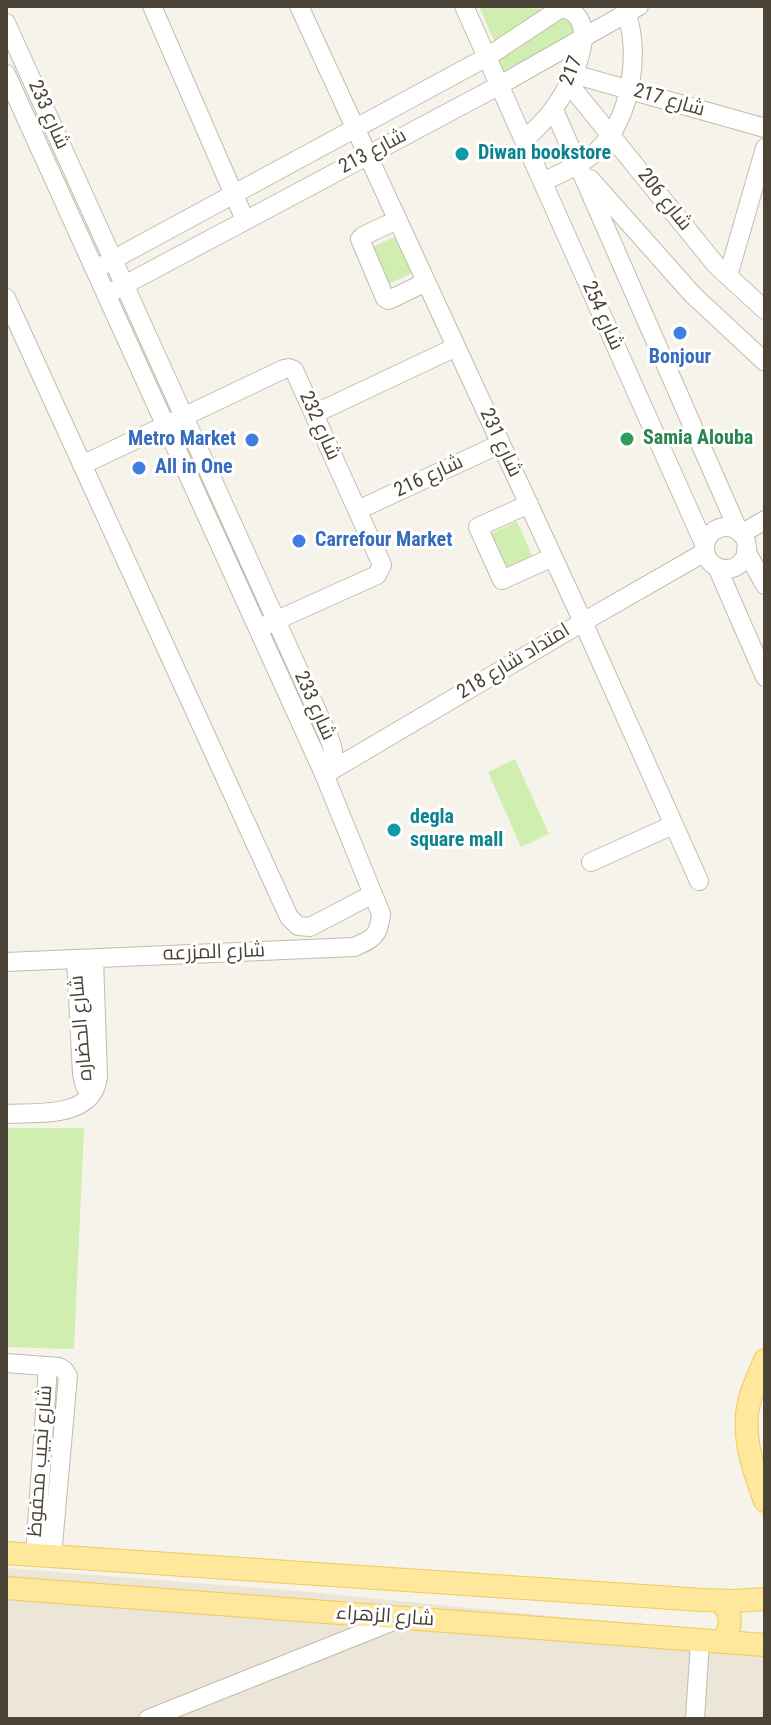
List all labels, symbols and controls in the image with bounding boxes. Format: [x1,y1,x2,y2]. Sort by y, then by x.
street label: 217 [555,53,589,89]
street label: شارع 233 [22,77,74,153]
street label: شارع 217 [631,79,707,123]
street label: شارع 213 [335,124,411,180]
place label: Diwan bookstore [478,142,611,166]
marker: Diwan bookstore [453,145,471,163]
street label: شارع 206 [632,164,696,236]
street label: شارع 254 [576,278,628,354]
marker: Bonjour [671,324,689,342]
place label: Bonjour [649,346,711,370]
street label: شارع 232 [293,388,345,464]
street label: شارع 231 [474,405,526,481]
place label: Samia Alouba [643,427,753,451]
place label: Metro Market [128,428,236,452]
marker: Samia Alouba [618,430,636,448]
marker: Metro Market [243,431,261,449]
street label: شارع 216 [391,451,467,503]
place label: All in One [155,456,233,480]
marker: All in One [130,459,148,477]
place label: Carrefour Market [315,529,452,553]
marker: Carrefour Market [290,532,308,550]
street label: امتداد شارع 218 [453,619,575,705]
street label: شارع 233 [288,668,340,744]
place label: degla square mall [410,806,503,853]
marker: degla square mall [385,821,403,839]
street label: شارع المزرعه [162,939,266,967]
street label: شارع الحضاره [65,974,99,1082]
street label: شارع نجيب محفوظ [24,1384,58,1538]
street label: شارع الزهراء [335,1602,435,1632]

